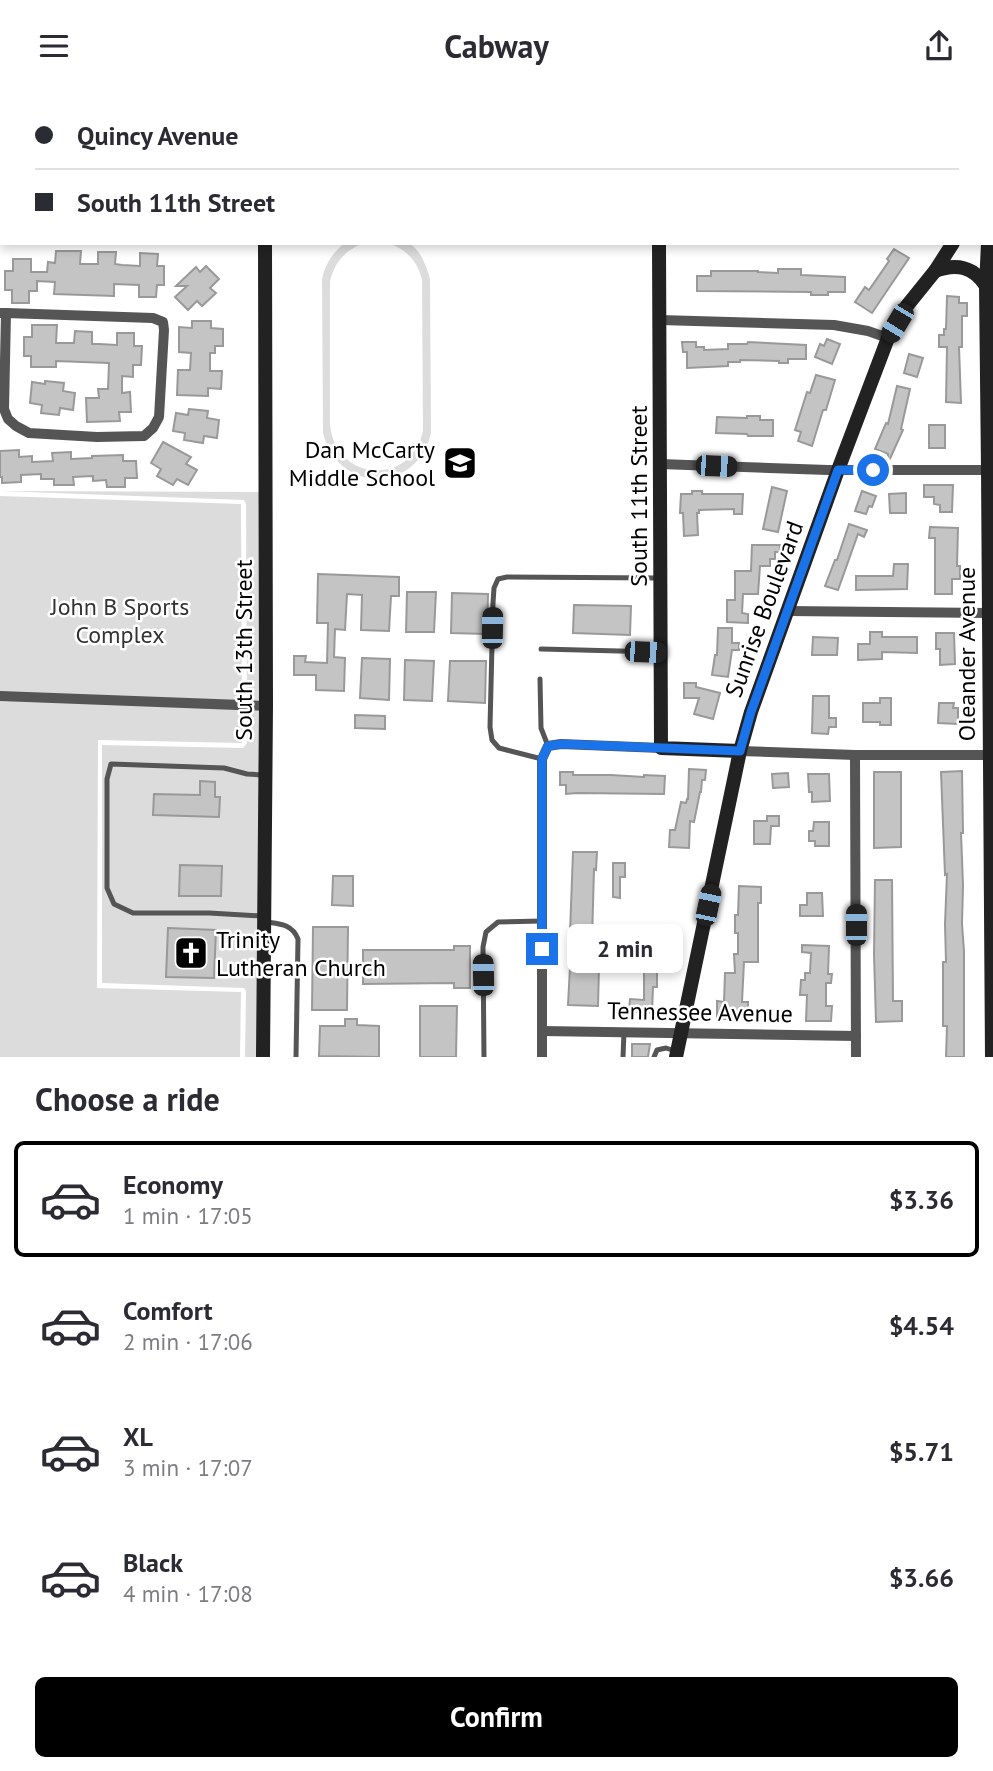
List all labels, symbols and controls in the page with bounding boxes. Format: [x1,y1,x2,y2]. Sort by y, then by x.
text: Cabway [444,25,549,67]
icon: menu [35,27,73,65]
icon: share [920,27,958,65]
text: Quincy Avenue [77,119,239,152]
text: South 11th Street [77,186,275,219]
car [878,300,917,346]
street label: South 11th Street [623,405,654,587]
place label: Dan McCarty Middle School [289,434,435,493]
school or university icon: Dan McCarty Middle School [441,444,479,482]
route start [857,454,889,486]
car [695,455,738,477]
street label: Sunrise Boulevard [718,517,810,701]
street label: South 13th Street [228,559,259,741]
street label: Oleander Avenue [951,567,982,741]
park label: John B Sports Complex [50,591,189,650]
car [482,607,503,649]
car [624,641,667,663]
car [694,882,723,928]
car [846,904,867,946]
place label: Trinity Lutheran Church [216,924,386,983]
callout: 2 min [566,925,682,973]
route end [526,933,558,965]
church icon: Trinity Lutheran Church [172,934,210,972]
text: 2 min [597,934,653,963]
car [473,954,494,996]
street label: Tennessee Avenue [607,995,793,1029]
text: Choose a ride [35,1078,220,1120]
icon: car [39,1168,102,1231]
text: Economy [123,1168,223,1201]
text: $3.36 [889,1183,954,1216]
text: 1 min · 17:05 [123,1201,253,1230]
icon: car [39,1294,102,1357]
text: Comfort [123,1294,213,1327]
text: $4.54 [889,1309,954,1342]
text: 2 min · 17:06 [123,1327,253,1356]
icon: car [39,1420,102,1483]
text: XL [123,1420,153,1453]
text: $5.71 [889,1435,954,1468]
text: 3 min · 17:07 [123,1453,253,1482]
icon: car [39,1546,102,1609]
text: Black [123,1546,183,1579]
text: $3.66 [889,1561,954,1594]
text: 4 min · 17:08 [123,1579,253,1608]
button: Confirm [35,1677,958,1757]

